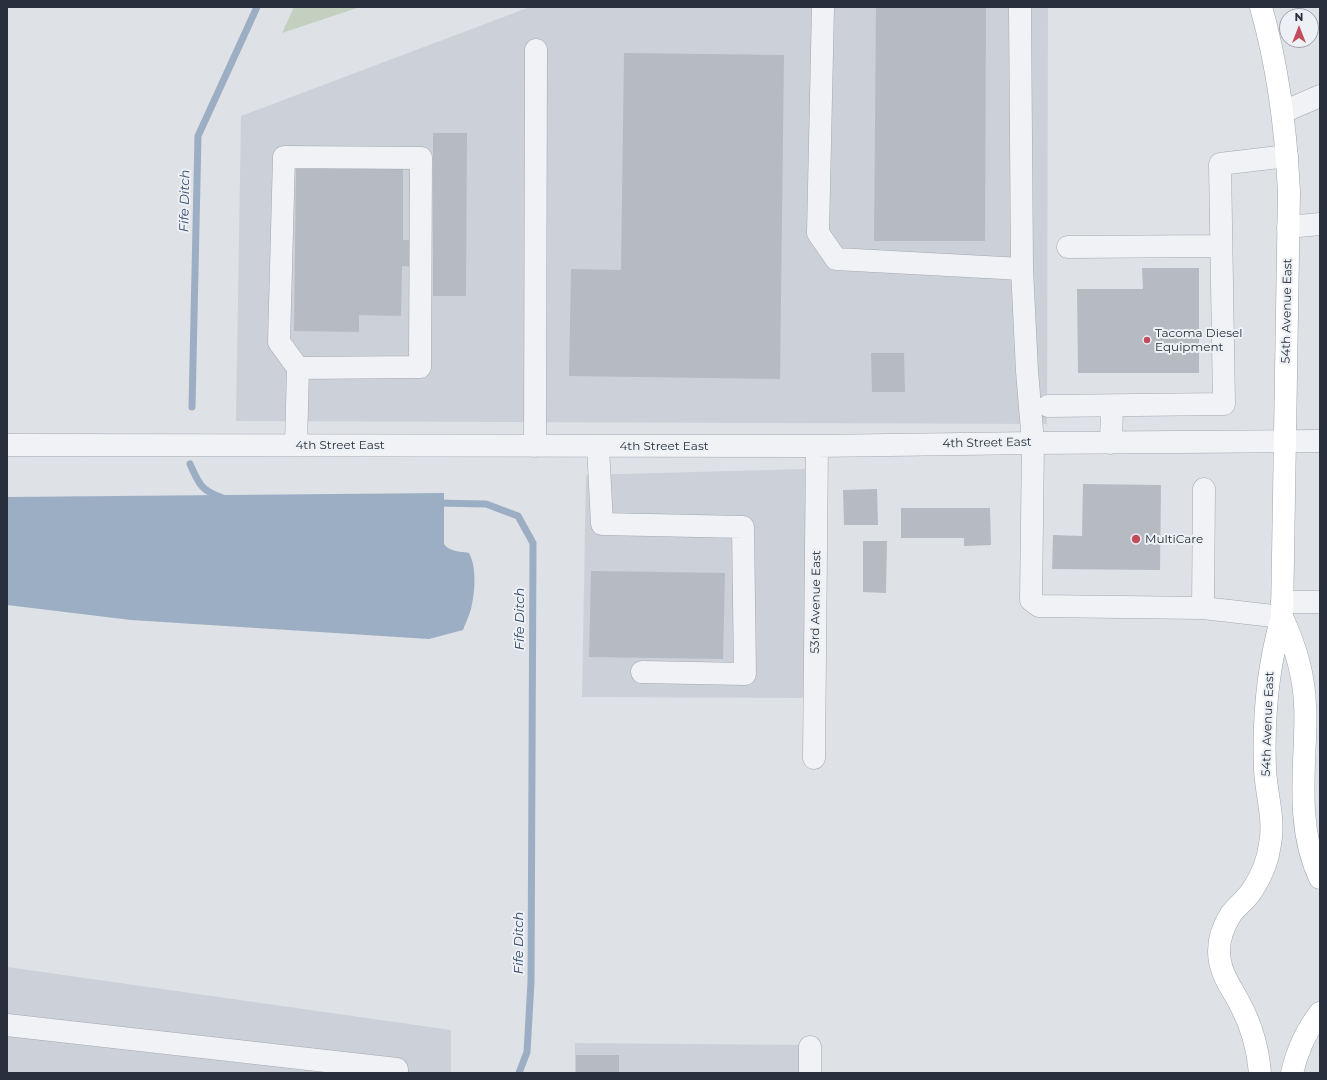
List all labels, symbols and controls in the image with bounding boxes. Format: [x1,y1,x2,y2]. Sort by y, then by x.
north arrow [1279,8,1319,48]
text: N [1295,10,1303,24]
water label: Fife Ditch [177,170,193,232]
street label: 54th Avenue East [1279,258,1295,364]
place label: Tacoma Diesel Equipment [1155,326,1242,354]
marker: Tacoma Diesel Equipment [1142,335,1152,345]
street label: 4th Street East [942,435,1032,451]
street label: 4th Street East [295,438,385,452]
street label: 4th Street East [619,439,709,453]
place label: MultiCare [1145,532,1203,546]
marker: MultiCare [1130,533,1142,545]
street label: 53rd Avenue East [808,550,824,654]
water label: Fife Ditch [512,588,528,650]
street label: 54th Avenue East [1259,671,1277,777]
water label: Fife Ditch [511,912,527,974]

